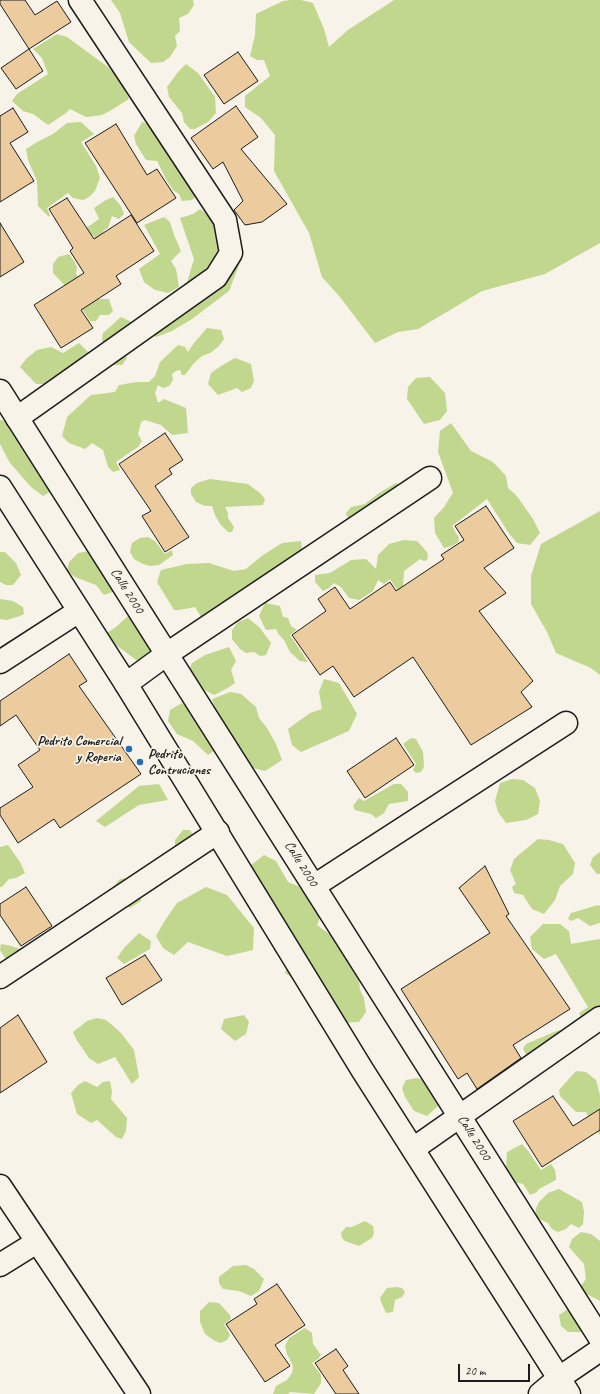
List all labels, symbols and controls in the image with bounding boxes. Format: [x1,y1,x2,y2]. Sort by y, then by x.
street label: Calle 2000 [106,565,148,617]
place label: Pedrito Comercial y Roperia [37,733,121,766]
marker: Pedrito Comercial y Roperia [124,744,134,754]
place label: Pedrito Contruciones [148,746,210,778]
marker: Pedrito Contruciones [135,757,145,767]
street label: Calle 2000 [280,838,322,890]
street label: Calle 2000 [453,1112,495,1164]
scale bar [460,1356,532,1382]
text: 20 m [465,1363,485,1379]

